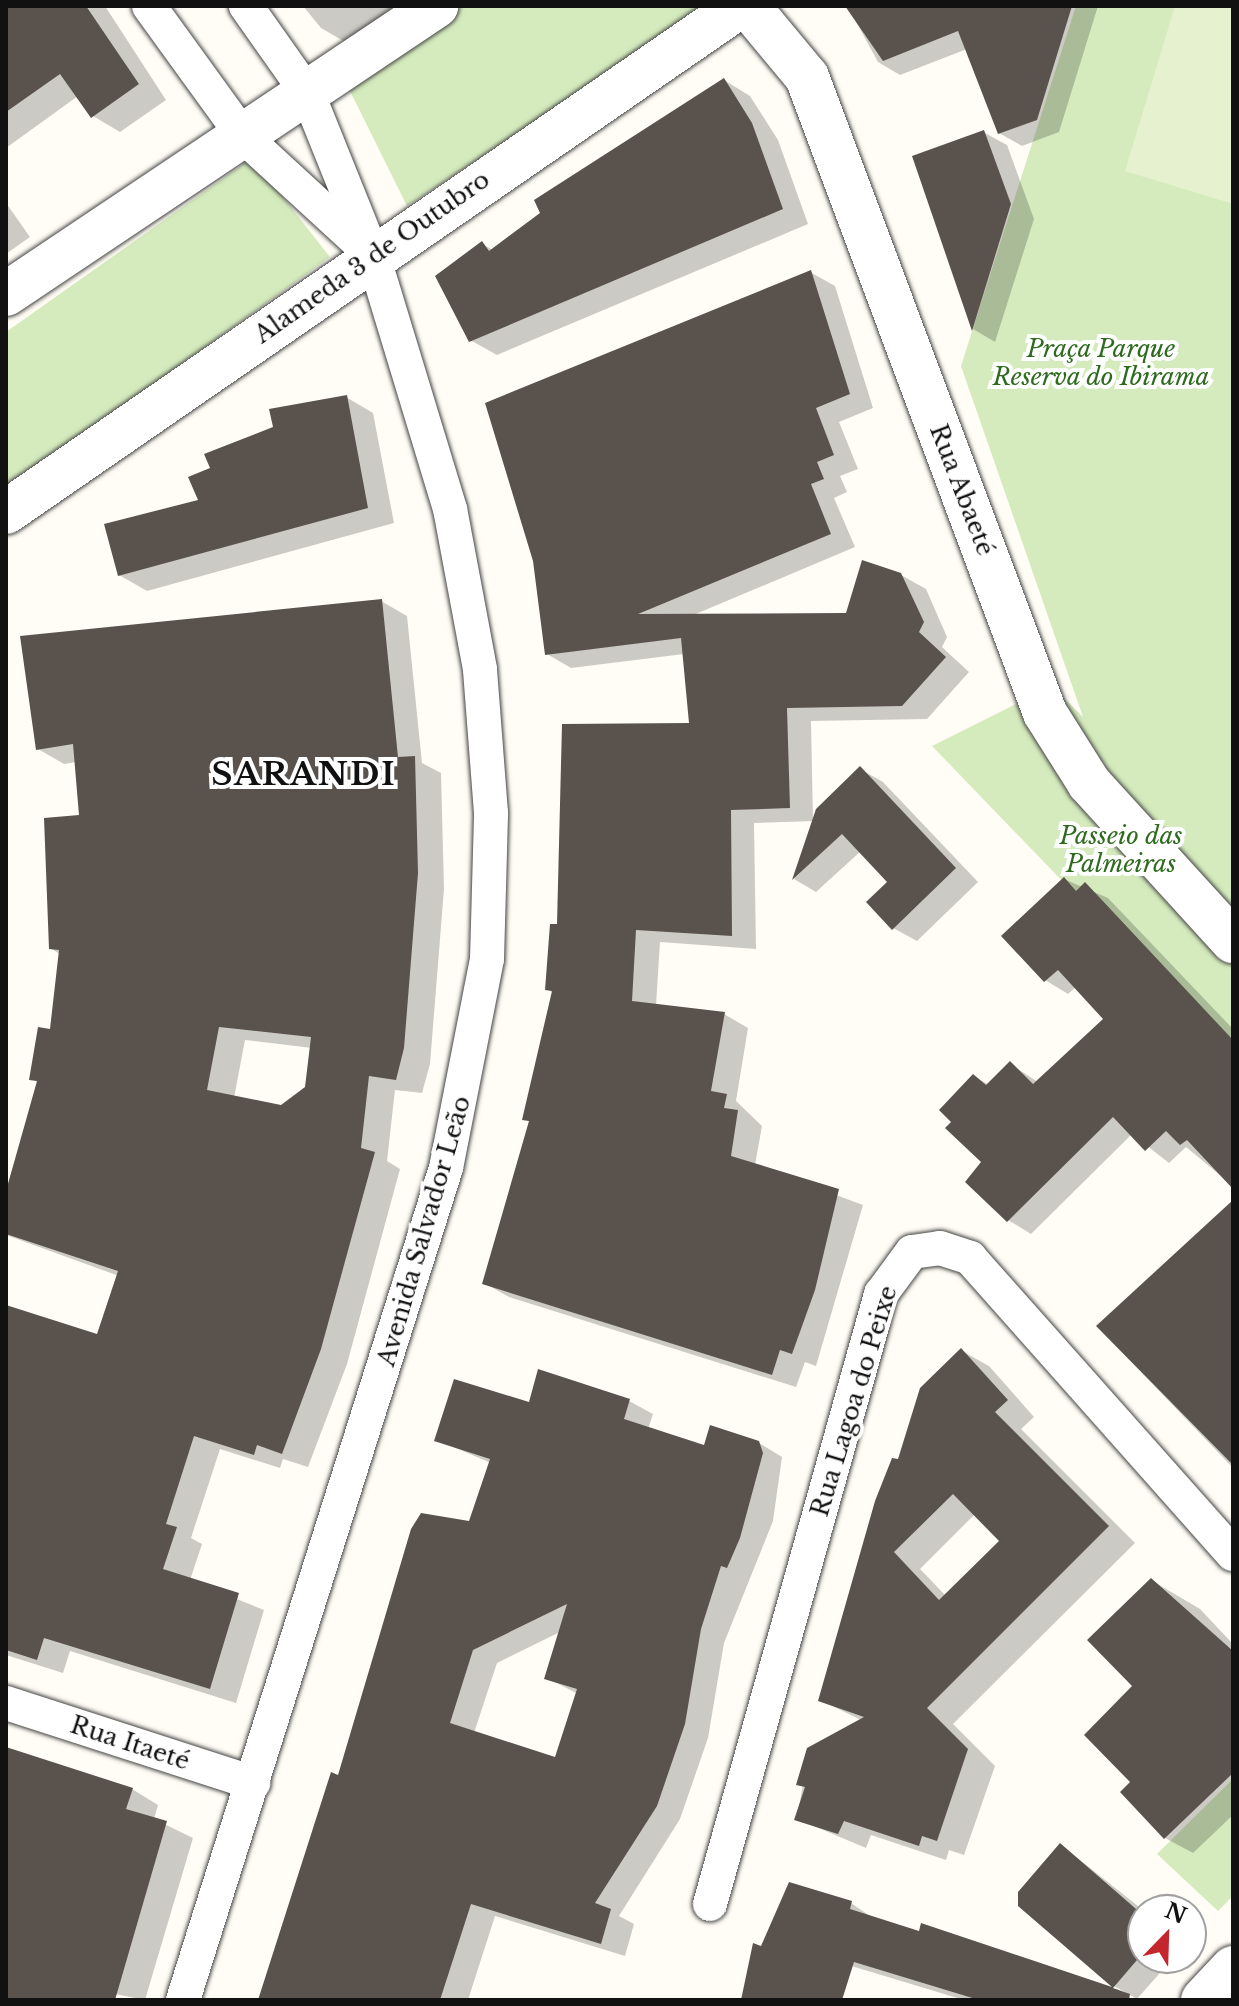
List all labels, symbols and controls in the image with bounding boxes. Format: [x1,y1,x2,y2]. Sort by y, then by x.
street label: Alameda 3 de Outubro [249,165,495,349]
park label: Praça Parque Reserva do Ibirama [992,335,1210,391]
street label: Rua Abaeté [924,420,1000,560]
district label: SARANDI [211,755,397,793]
park label: Passeio das Palmeiras [1060,822,1182,878]
street label: Avenida Salvador Leão [371,1092,477,1370]
street label: Rua Lagoa do Peixe [805,1282,903,1520]
street label: Rua Itaeté [67,1710,193,1776]
north arrow [1127,1894,1207,1974]
text: N [1161,1897,1191,1930]

